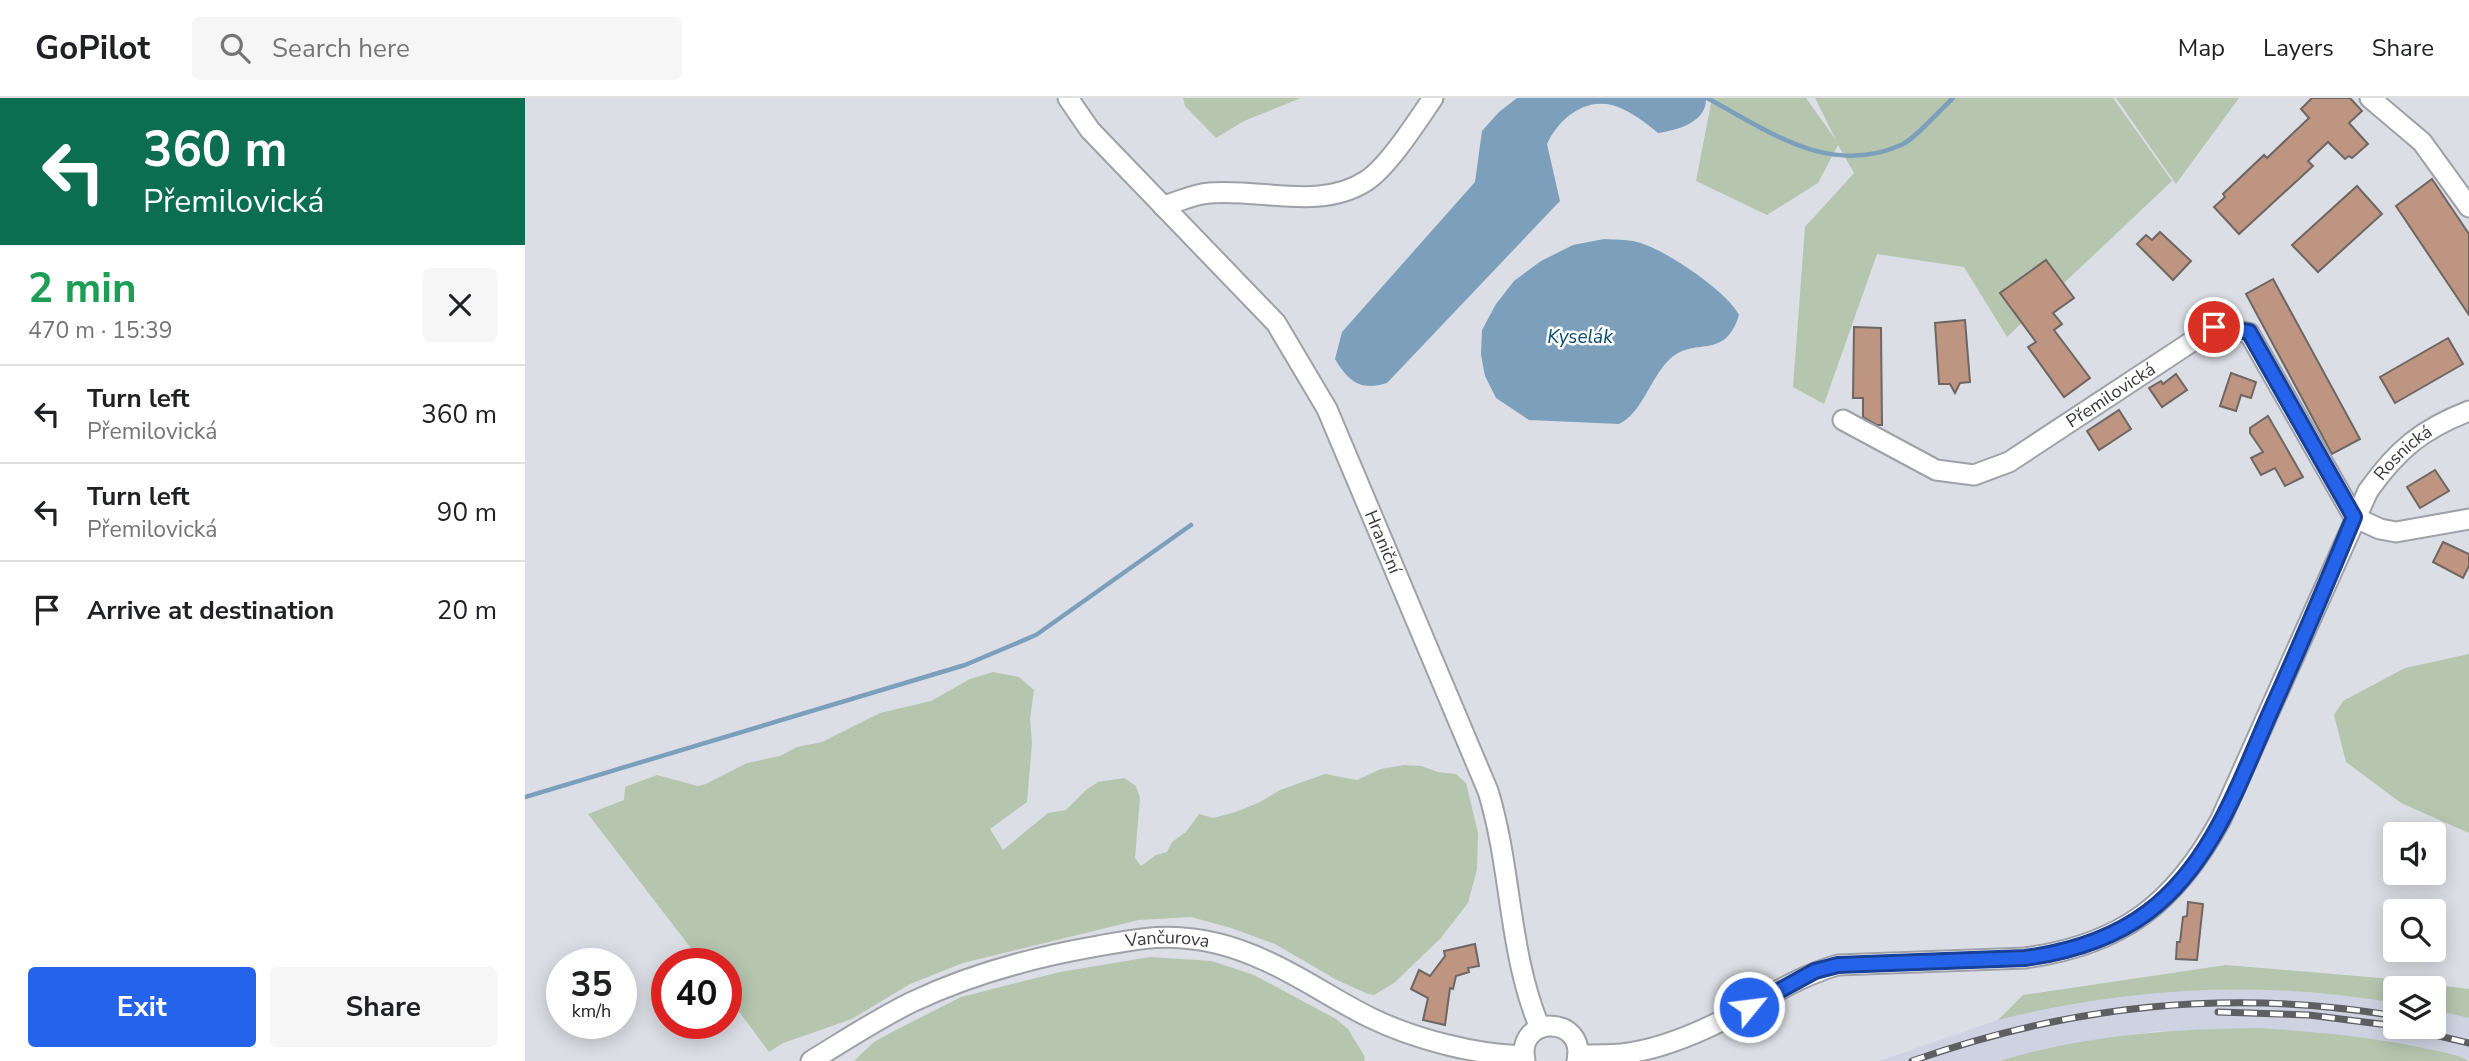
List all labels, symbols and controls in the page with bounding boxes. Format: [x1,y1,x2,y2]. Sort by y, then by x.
search box [192,17,682,80]
text: GoPilot [35,26,150,71]
icon: search [216,29,254,67]
text: Search here [272,31,410,66]
text: Map [2178,32,2225,64]
text: Layers [2263,32,2334,64]
text: Share [2372,32,2434,64]
text: 360 m [143,116,287,183]
icon: left [28,126,119,217]
text: Přemilovická [143,180,324,223]
text: 2 min [28,260,137,317]
button: close [423,268,497,342]
pin [2184,297,2244,357]
icon: arrive [2195,308,2233,346]
text: 470 m · 15:39 [28,315,173,346]
water label: Kyselák [1547,324,1613,350]
street label: Přemilovická [2061,357,2160,433]
text: Turn left [87,381,190,416]
icon: left [28,395,66,433]
text: 360 m [421,397,497,432]
text: Přemilovická [87,416,217,447]
street label: Rosnická [2368,419,2437,485]
text: Turn left [87,479,190,514]
icon: left [28,493,66,531]
text: 90 m [437,495,497,530]
street label: Hraniční [1359,506,1407,578]
text: Přemilovická [87,514,217,545]
icon: arrive [28,591,66,629]
text: Arrive at destination [87,593,334,628]
text: 20 m [437,593,497,628]
map controls [2383,822,2446,1039]
button: sound [2383,822,2446,885]
button: search [2383,899,2446,962]
street label: Vančurova [1123,925,1212,953]
speed limit sign: 40 [651,948,742,1039]
text: 35 [570,961,613,1008]
button: Exit [28,967,256,1047]
button: Share [270,967,497,1047]
position arrow [1712,970,1786,1044]
button: layers [2383,976,2446,1039]
text: km/h [572,999,611,1023]

